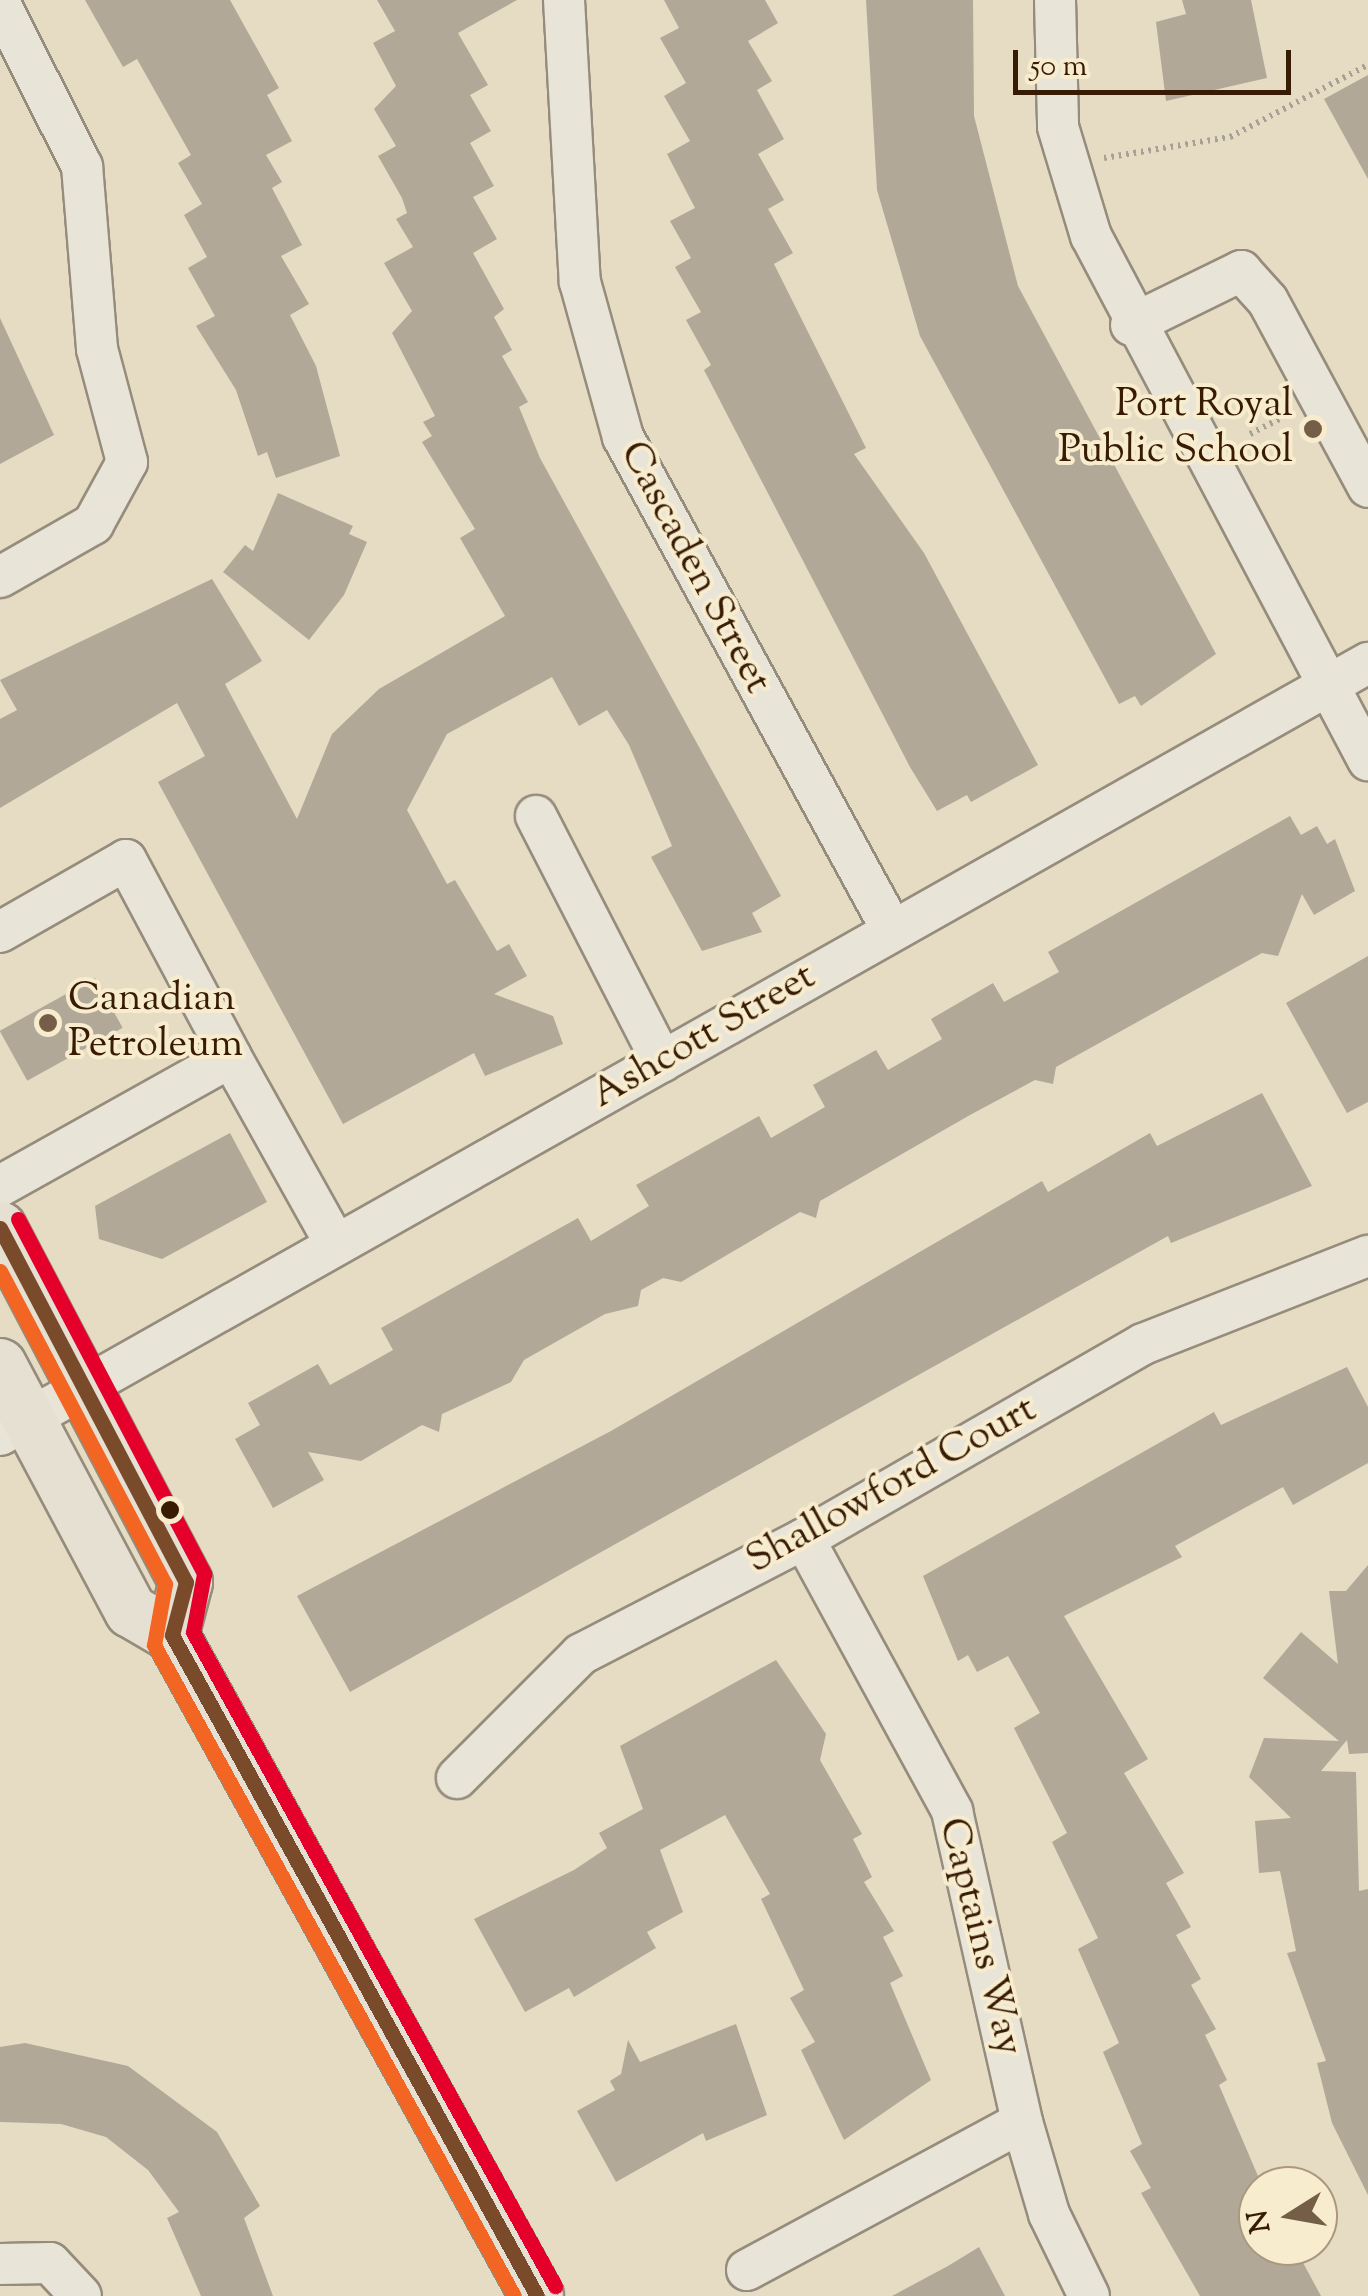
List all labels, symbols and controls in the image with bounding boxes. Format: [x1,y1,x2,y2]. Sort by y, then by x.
scale bar [1018,30,1296,92]
text: 50 m [1030,46,1087,89]
place label: Port Royal Public School [1058,382,1293,476]
marker: Port Royal Public School [1302,418,1324,440]
street label: Cascaden Street [608,434,780,702]
street label: Ashcott Street [584,954,824,1120]
place label: Canadian Petroleum [68,976,243,1070]
marker: Canadian Petroleum [37,1012,59,1034]
street label: Shallowford Court [739,1386,1045,1586]
unlabelled marker [160,1500,180,1520]
street label: Captains Way [926,1813,1032,2061]
north arrow [1238,2166,1338,2266]
text: N [1239,2207,1282,2236]

